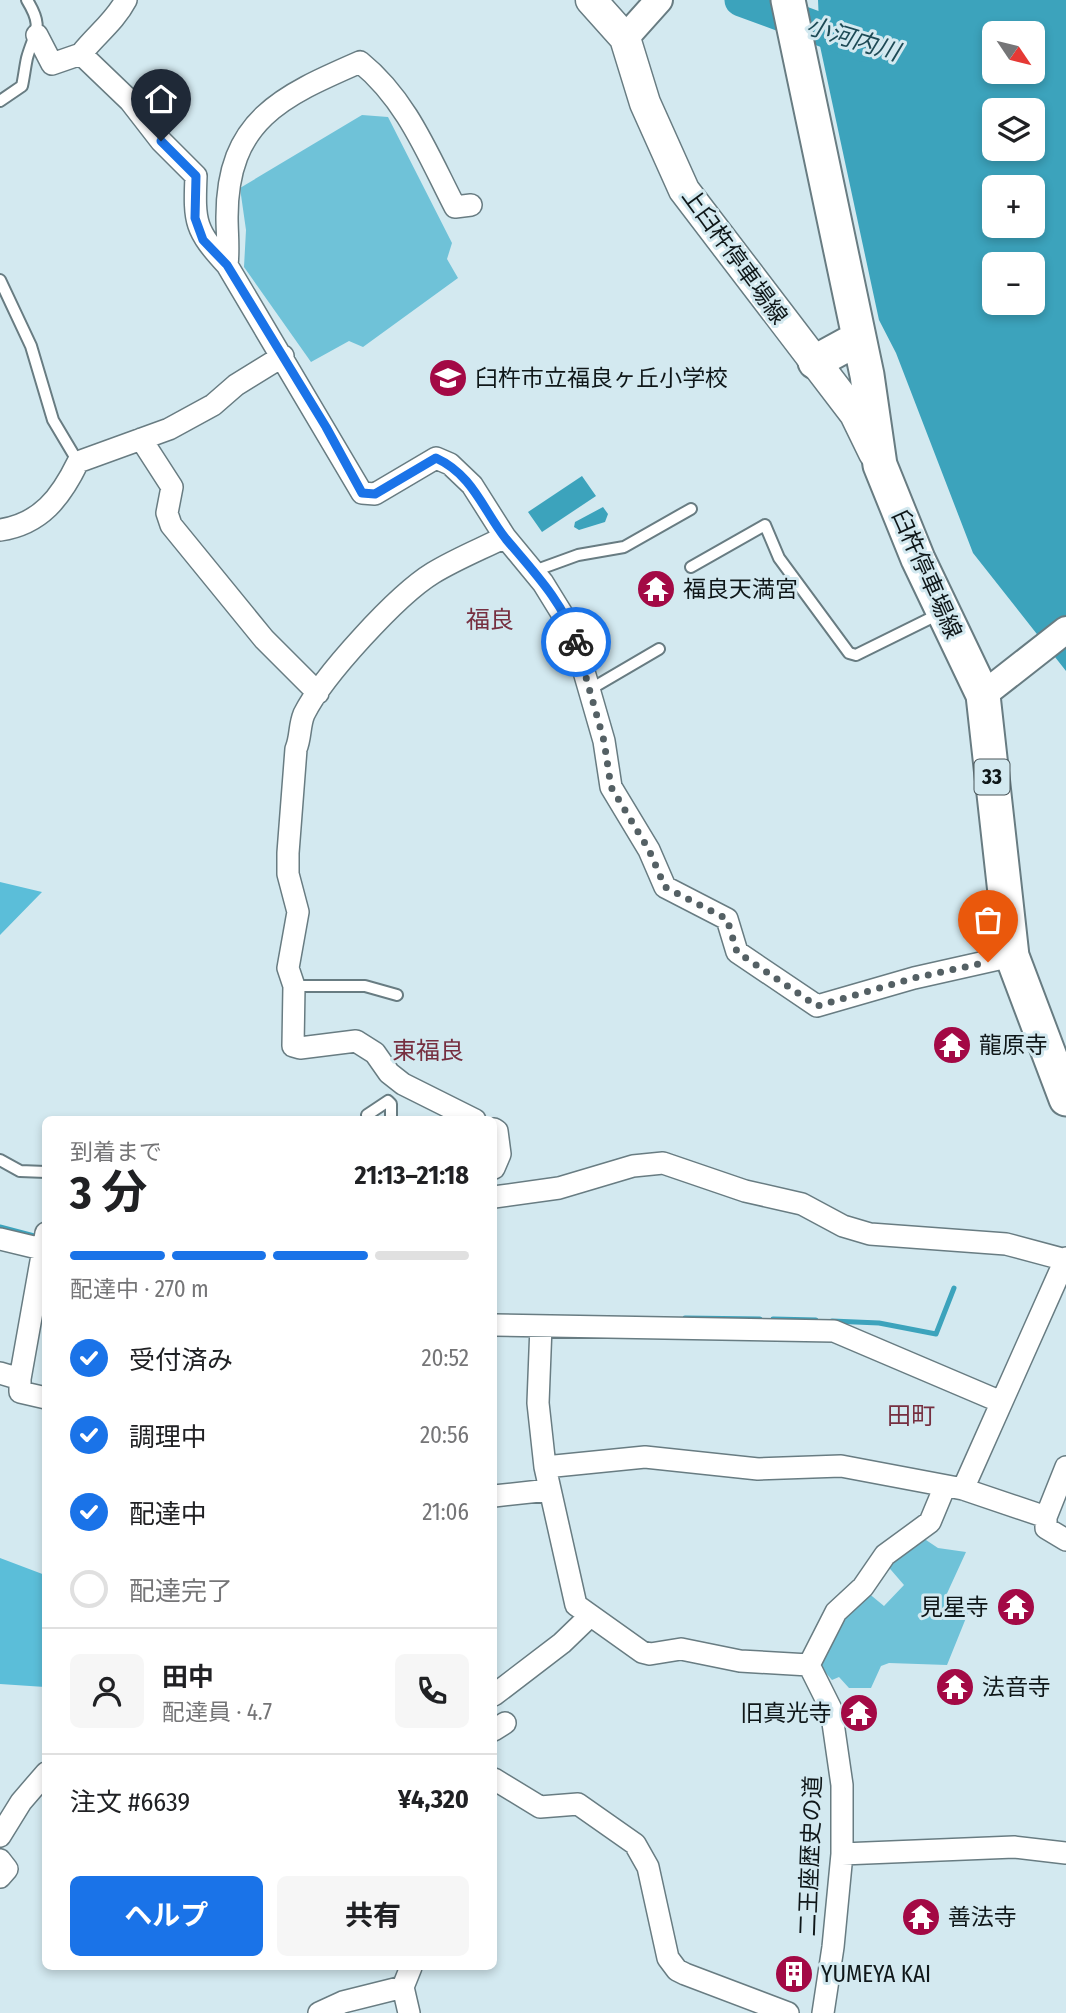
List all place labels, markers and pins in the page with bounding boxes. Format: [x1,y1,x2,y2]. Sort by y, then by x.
pin [131,69,191,141]
school or university icon: 臼杵市立福良ヶ丘小学校 [427,357,469,399]
place label: 臼杵市立福良ヶ丘小学校 [475,364,728,392]
temple icon: 福良天満宮 [635,568,677,610]
place label: 福良天満宮 [683,575,798,603]
pin [958,890,1018,962]
temple icon: 龍原寺 [931,1024,973,1066]
place label: 龍原寺 [979,1031,1048,1059]
temple icon: 見星寺 [995,1586,1037,1628]
place label: 見星寺 [920,1593,989,1621]
temple icon: 法音寺 [934,1666,976,1708]
place label: 法音寺 [982,1673,1051,1701]
temple icon: 旧真光寺 [838,1692,880,1734]
place label: 旧真光寺 [740,1699,832,1727]
temple icon: 善法寺 [900,1896,942,1938]
place label: 善法寺 [948,1903,1017,1931]
building icon: YUMEYA KAI [773,1953,815,1995]
place label: YUMEYA KAI [821,1960,931,1988]

